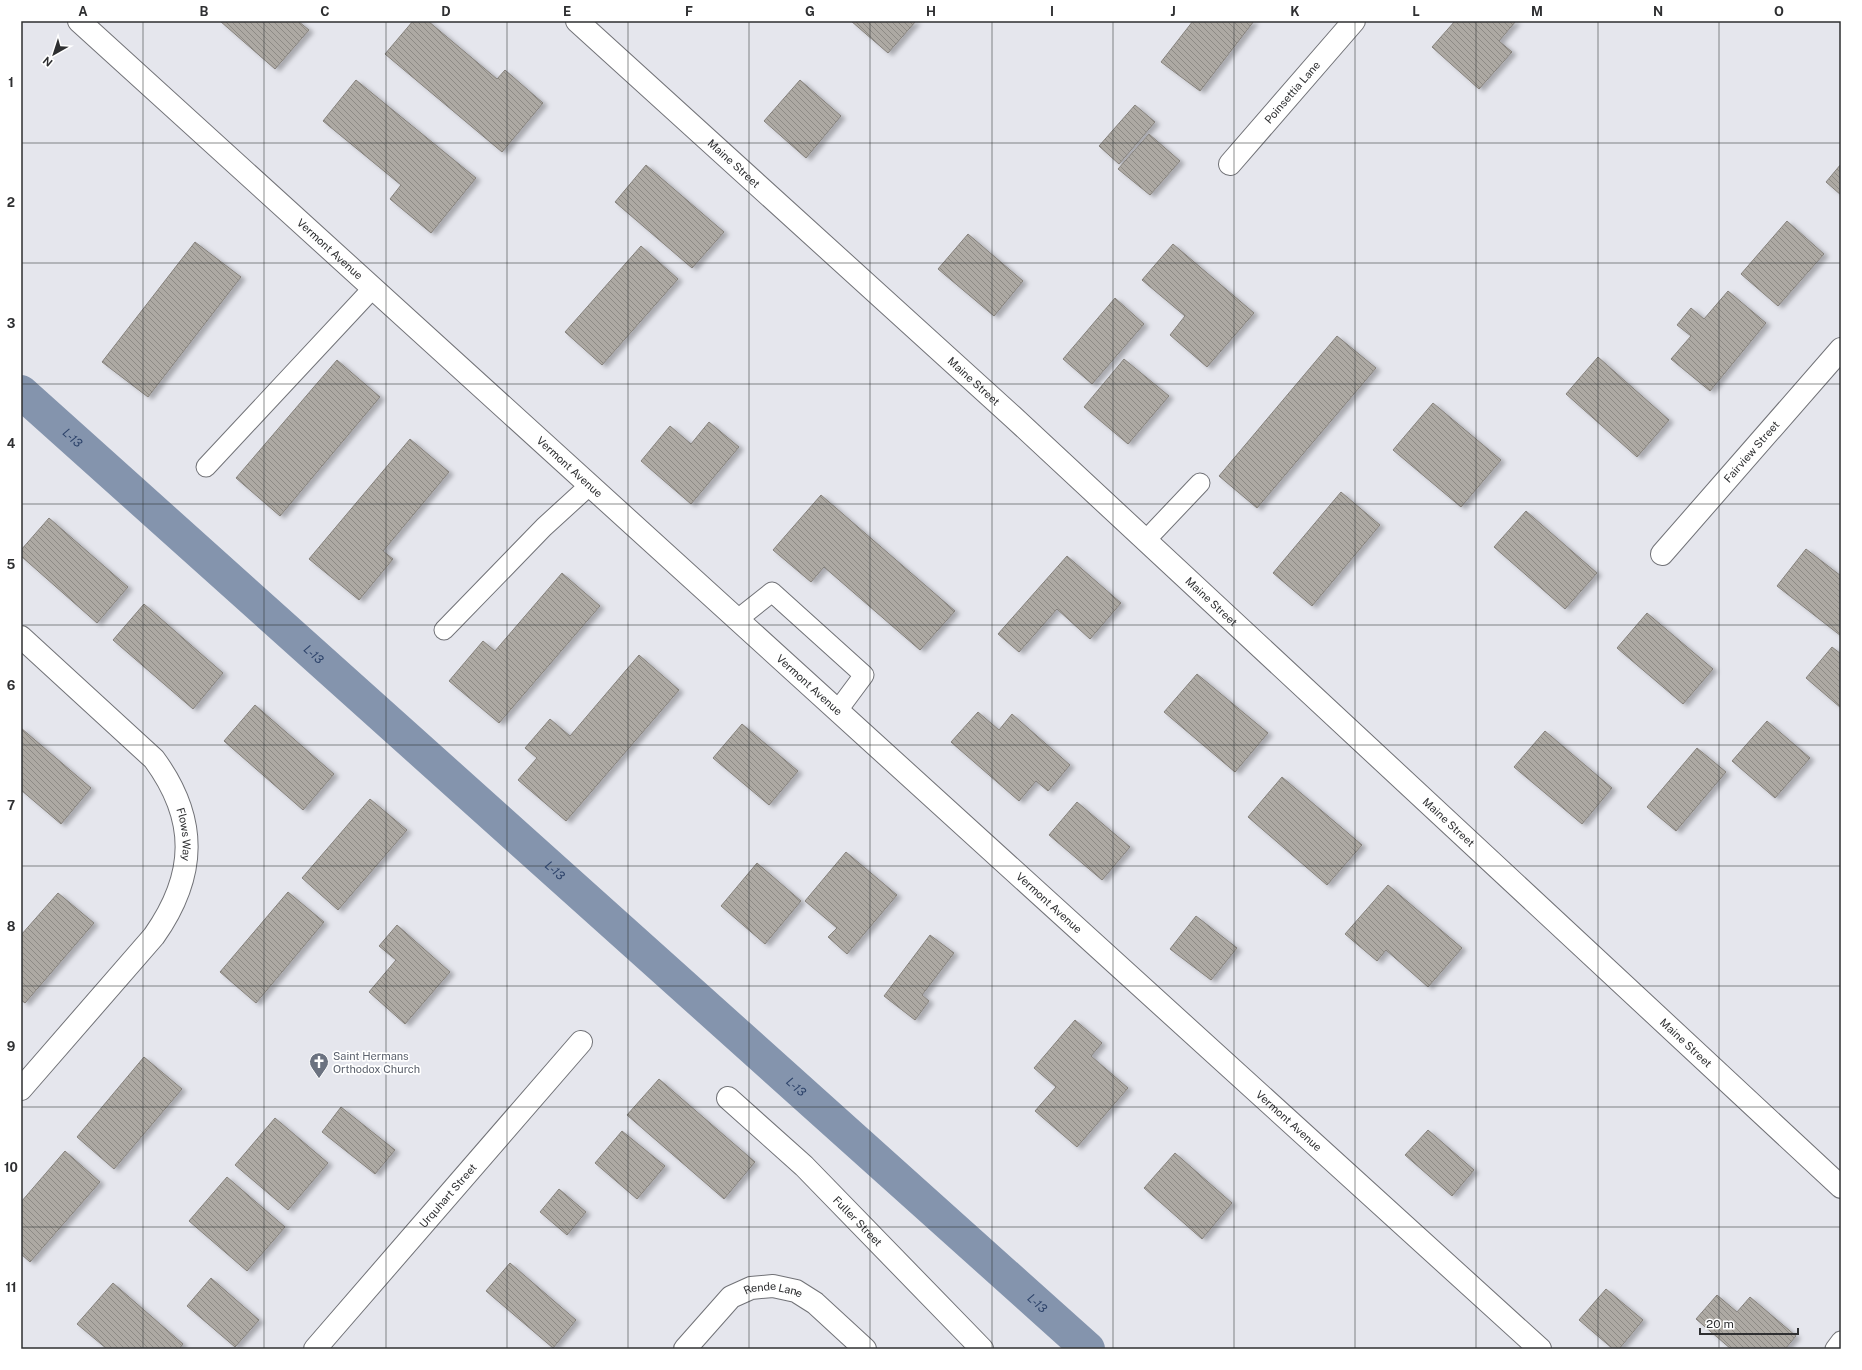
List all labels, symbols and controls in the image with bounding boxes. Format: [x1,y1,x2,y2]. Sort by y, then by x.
text: A [78,4,88,19]
text: B [200,4,209,19]
text: C [320,4,330,19]
text: D [441,4,451,19]
text: E [563,4,571,19]
text: F [685,4,693,19]
text: G [805,4,815,19]
text: H [926,4,936,19]
text: I [1050,4,1054,19]
text: J [1170,4,1176,19]
text: K [1290,4,1300,19]
text: L [1412,4,1420,19]
text: M [1531,4,1543,19]
text: N [1653,4,1663,19]
text: O [1774,4,1784,19]
north arrow [34,34,74,74]
text: N [41,54,55,69]
street label: Poinsettia Lane [1262,59,1322,126]
text: 1 [8,75,14,90]
street label: Maine Street [705,137,762,190]
text: 2 [7,195,15,210]
street label: Vermont Avenue [295,216,365,282]
text: 3 [7,316,16,331]
street label: Maine Street [945,355,1002,408]
street label: Fairview Street [1721,418,1781,485]
water label: L-13 [60,426,86,451]
street label: Vermont Avenue [534,434,605,500]
text: 4 [7,436,16,451]
text: 5 [7,557,16,572]
street label: Maine Street [1183,575,1240,628]
water label: L-13 [301,642,327,667]
street label: Vermont Avenue [774,652,845,718]
text: 6 [7,678,16,693]
street label: Maine Street [1420,795,1477,849]
text: 7 [7,798,15,813]
street label: Flows Way [174,806,193,862]
water label: L-13 [542,858,568,884]
street label: Vermont Avenue [1014,870,1084,936]
text: 8 [7,919,16,934]
street label: Maine Street [1658,1016,1714,1070]
text: 9 [7,1039,15,1054]
place label: Saint Hermans Orthodox Church [333,1050,420,1075]
church icon: Saint Hermans Orthodox Church [308,1051,330,1079]
water label: L-13 [783,1075,809,1100]
street label: Vermont Avenue [1254,1088,1324,1153]
text: 10 [4,1160,18,1175]
street label: Urquhart Street [417,1161,479,1230]
street label: Fuller Street [831,1194,884,1249]
text: 11 [5,1280,17,1295]
street label: Rende Lane [742,1280,805,1300]
water label: L-13 [1024,1291,1050,1316]
scale bar [1700,1310,1798,1336]
text: 20 m [1706,1317,1734,1331]

